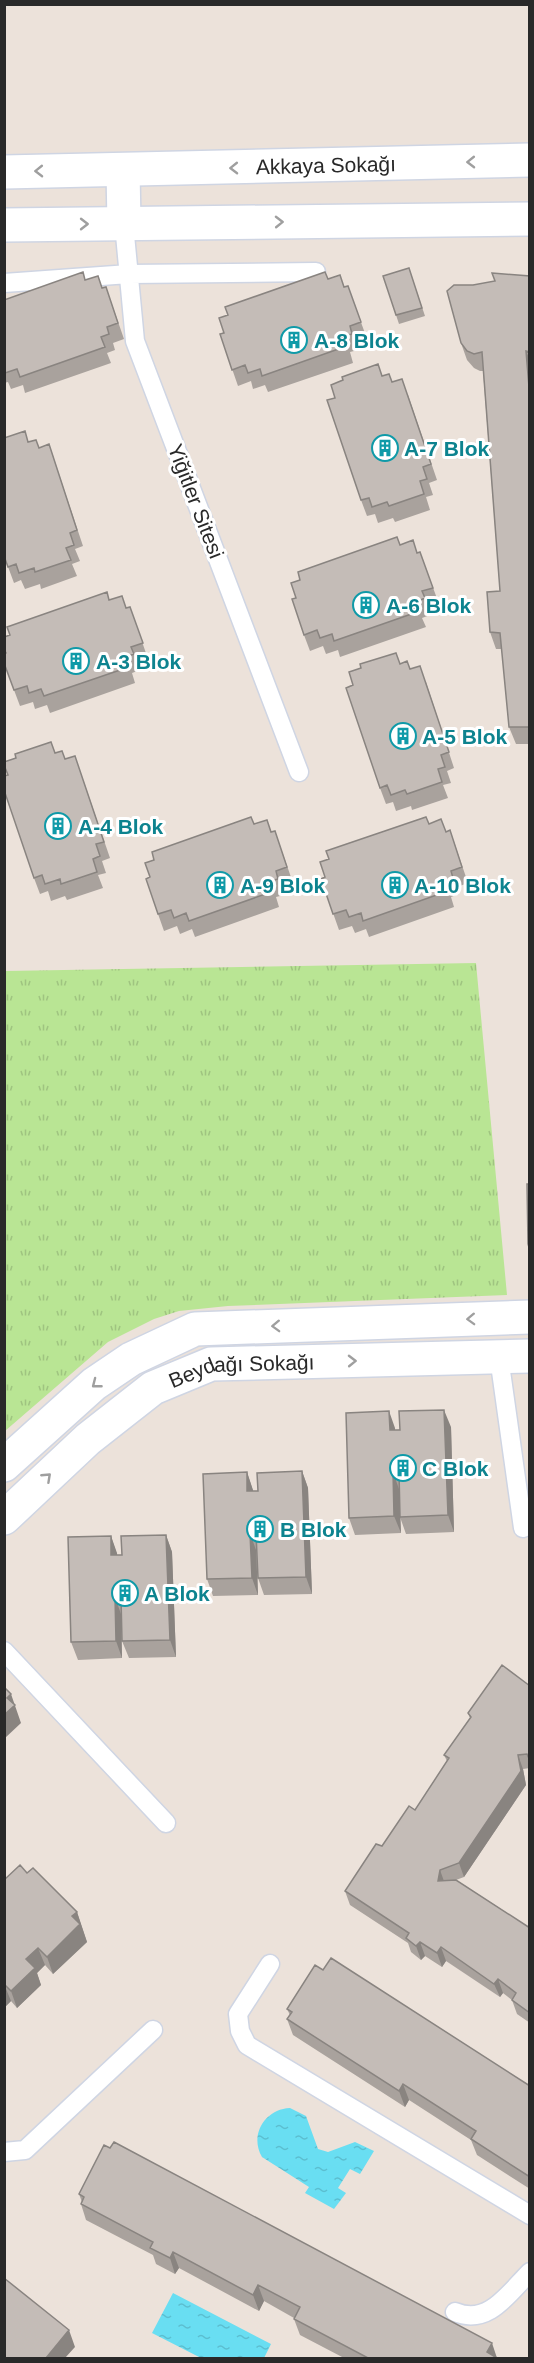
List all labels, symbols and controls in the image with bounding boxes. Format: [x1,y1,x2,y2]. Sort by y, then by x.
street label: Akkaya Sokağı [256,152,396,178]
one-way arrow [467,156,476,168]
one-way arrow [230,161,239,174]
one-way arrow [35,165,44,177]
one-way arrow [274,216,283,228]
one-way arrow [79,218,88,230]
building icon: A-8 Blok [279,325,309,355]
place label: A-8 Blok [314,329,400,352]
building icon: A-7 Blok [370,433,400,463]
place label: A-7 Blok [404,437,490,460]
street label: Yiğitler Sitesi [164,441,228,561]
building icon: A-6 Blok [351,590,381,620]
place label: A-6 Blok [386,594,472,617]
building icon: A-3 Blok [61,646,91,676]
place label: A-3 Blok [96,650,182,673]
building icon: A-5 Blok [388,721,418,751]
place label: A-5 Blok [422,725,508,748]
building icon: A-4 Blok [43,811,73,841]
place label: A-4 Blok [78,815,164,838]
building icon: A-9 Blok [205,870,235,900]
building icon: A-10 Blok [380,870,410,900]
place label: A-9 Blok [240,874,326,897]
place label: A-10 Blok [414,874,511,897]
one-way arrow [467,1312,476,1325]
one-way arrow [272,1320,281,1333]
street label: Beydağı Sokağı [165,1350,315,1392]
one-way arrow [347,1354,356,1367]
one-way arrow [91,1376,102,1387]
building icon: C Blok [388,1453,418,1483]
place label: C Blok [422,1457,489,1480]
one-way arrow [40,1474,51,1485]
building icon: B Blok [245,1514,275,1544]
place label: B Blok [280,1518,347,1541]
building icon: A Blok [110,1578,140,1608]
place label: A Blok [144,1582,210,1605]

